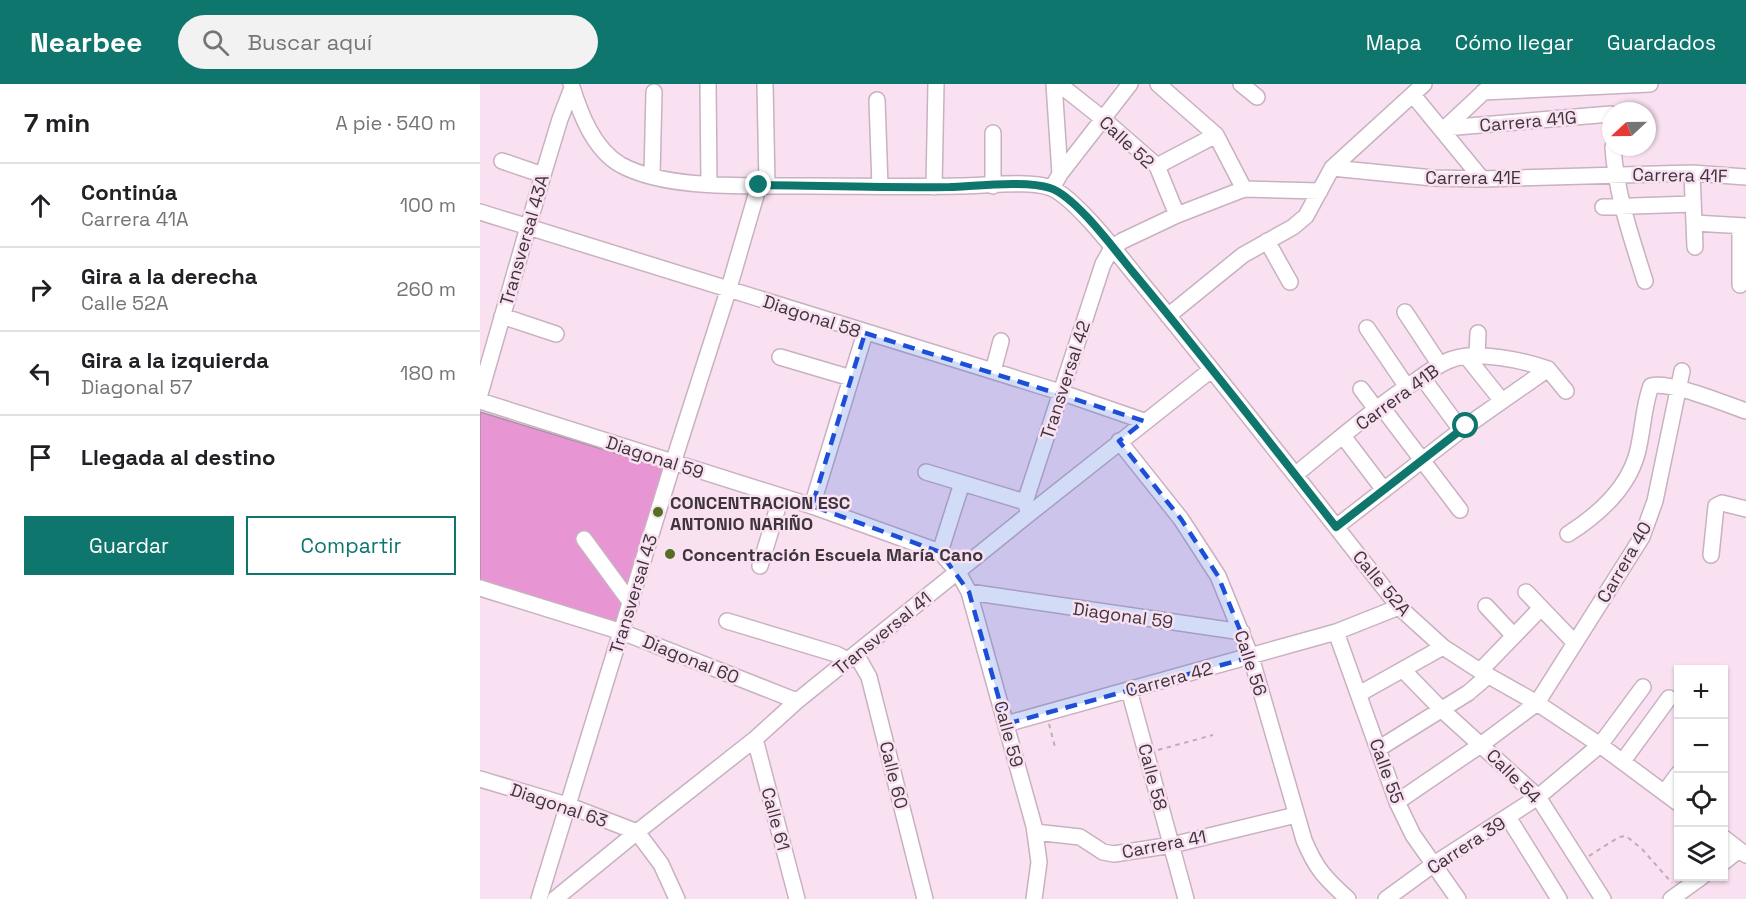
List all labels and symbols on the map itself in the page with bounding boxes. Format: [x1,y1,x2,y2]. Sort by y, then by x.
north arrow [1602,102,1656,156]
street label: Carrera 41G [1478,105,1578,137]
street label: Calle 52 [1094,111,1160,173]
street label: Carrera 41F [1632,163,1728,187]
street label: Carrera 41E [1425,166,1521,189]
route end [745,171,771,197]
street label: Transversal 43A [494,172,554,308]
street label: Diagonal 58 [760,289,864,343]
street label: Transversal 42 [1035,318,1095,442]
street label: Carrera 41B [1351,359,1443,435]
route start [1452,412,1478,438]
street label: Diagonal 59 [603,430,707,484]
place label: CONCENTRACION ESC ANTONIO NARIÑO [670,491,850,535]
marker: CONCENTRACION ESC ANTONIO NARIÑO [651,505,665,519]
street label: Carrera 40 [1592,517,1656,607]
street label: Transversal 43 [604,531,662,657]
place label: Concentración Escuela María Cano [682,543,983,566]
street label: Calle 52A [1348,545,1416,621]
marker: Concentración Escuela María Cano [663,547,677,561]
street label: Transversal 41 [828,586,936,680]
street label: Diagonal 59 [1071,597,1175,633]
street label: Calle 56 [1230,627,1272,699]
street label: Diagonal 60 [639,629,743,689]
street label: Carrera 42 [1123,656,1215,702]
street label: Calle 59 [989,698,1029,770]
street label: Calle 55 [1365,735,1409,807]
street label: Calle 60 [875,739,913,811]
street label: Calle 58 [1133,741,1173,813]
street label: Calle 54 [1482,744,1546,808]
street label: Diagonal 63 [507,778,611,832]
street label: Calle 61 [757,785,795,853]
street label: Carrera 39 [1422,811,1510,879]
street label: Carrera 41 [1120,825,1208,863]

